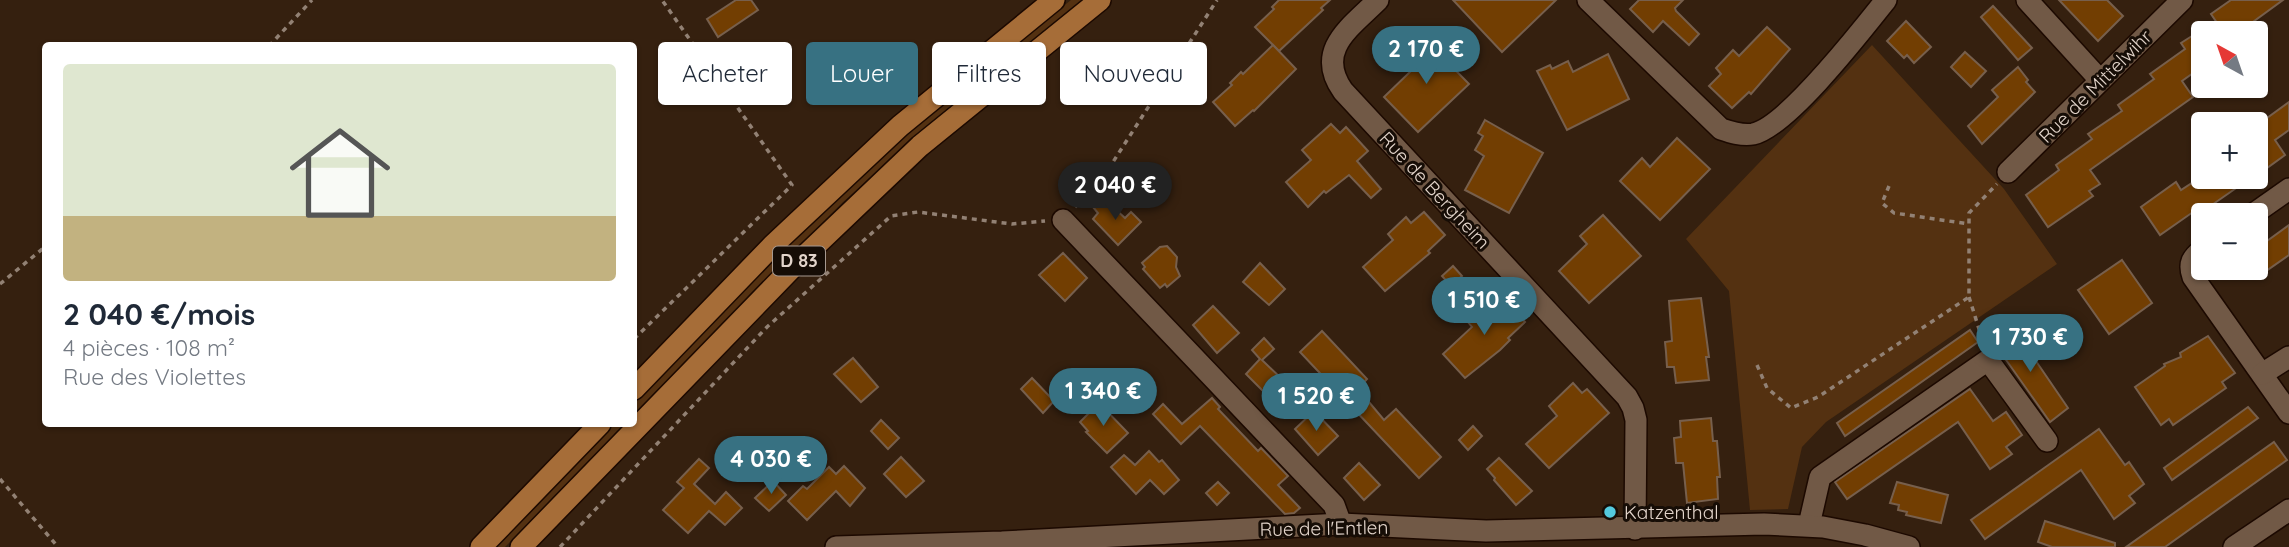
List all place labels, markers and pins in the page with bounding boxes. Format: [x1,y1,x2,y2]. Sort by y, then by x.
pin: 2 170 € [1361,27,1491,86]
pin: 2 040 € [1050,162,1180,222]
pin: 1 510 € [1419,278,1549,337]
pin: 1 730 € [1965,314,2095,374]
pin: 1 340 € [1038,368,1168,428]
pin: 1 520 € [1251,374,1381,433]
pin: 4 030 € [706,436,836,496]
place label: Katzenthal [1624,500,1719,524]
marker: Katzenthal [1602,504,1618,520]

